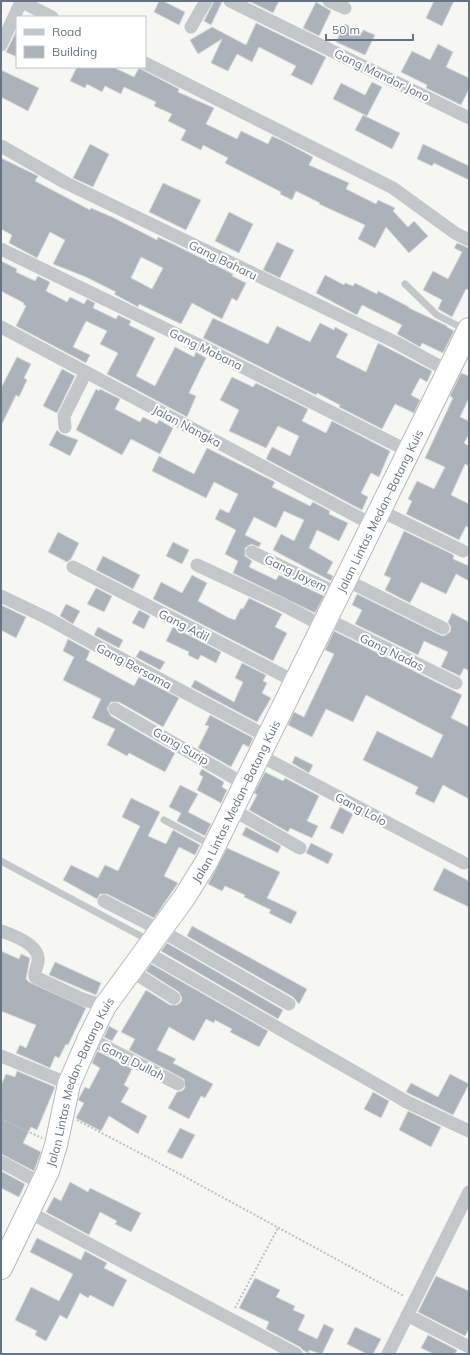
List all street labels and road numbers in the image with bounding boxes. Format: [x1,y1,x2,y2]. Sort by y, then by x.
street label: Gang Mandor Jono [332,45,432,105]
street label: Gang Baharu [186,237,260,283]
street label: Gang Mabana [167,325,245,373]
street label: Jalan Nangka [150,402,224,450]
street label: Jalan Lintas Medan–Batang Kuis [333,427,426,595]
street label: Gang Jayem [262,551,330,595]
street label: Gang Adil [156,606,212,644]
street label: Gang Nadas [357,630,427,674]
street label: Gang Bersama [94,640,174,692]
street label: Jalan Lintas Medan–Batang Kuis [188,717,283,885]
street label: Gang Surip [150,724,212,768]
street label: Gang Lolo [333,789,390,829]
street label: Jalan Lintas Medan–Batang Kuis [42,994,117,1168]
street label: Gang Dullah [99,1039,167,1083]

